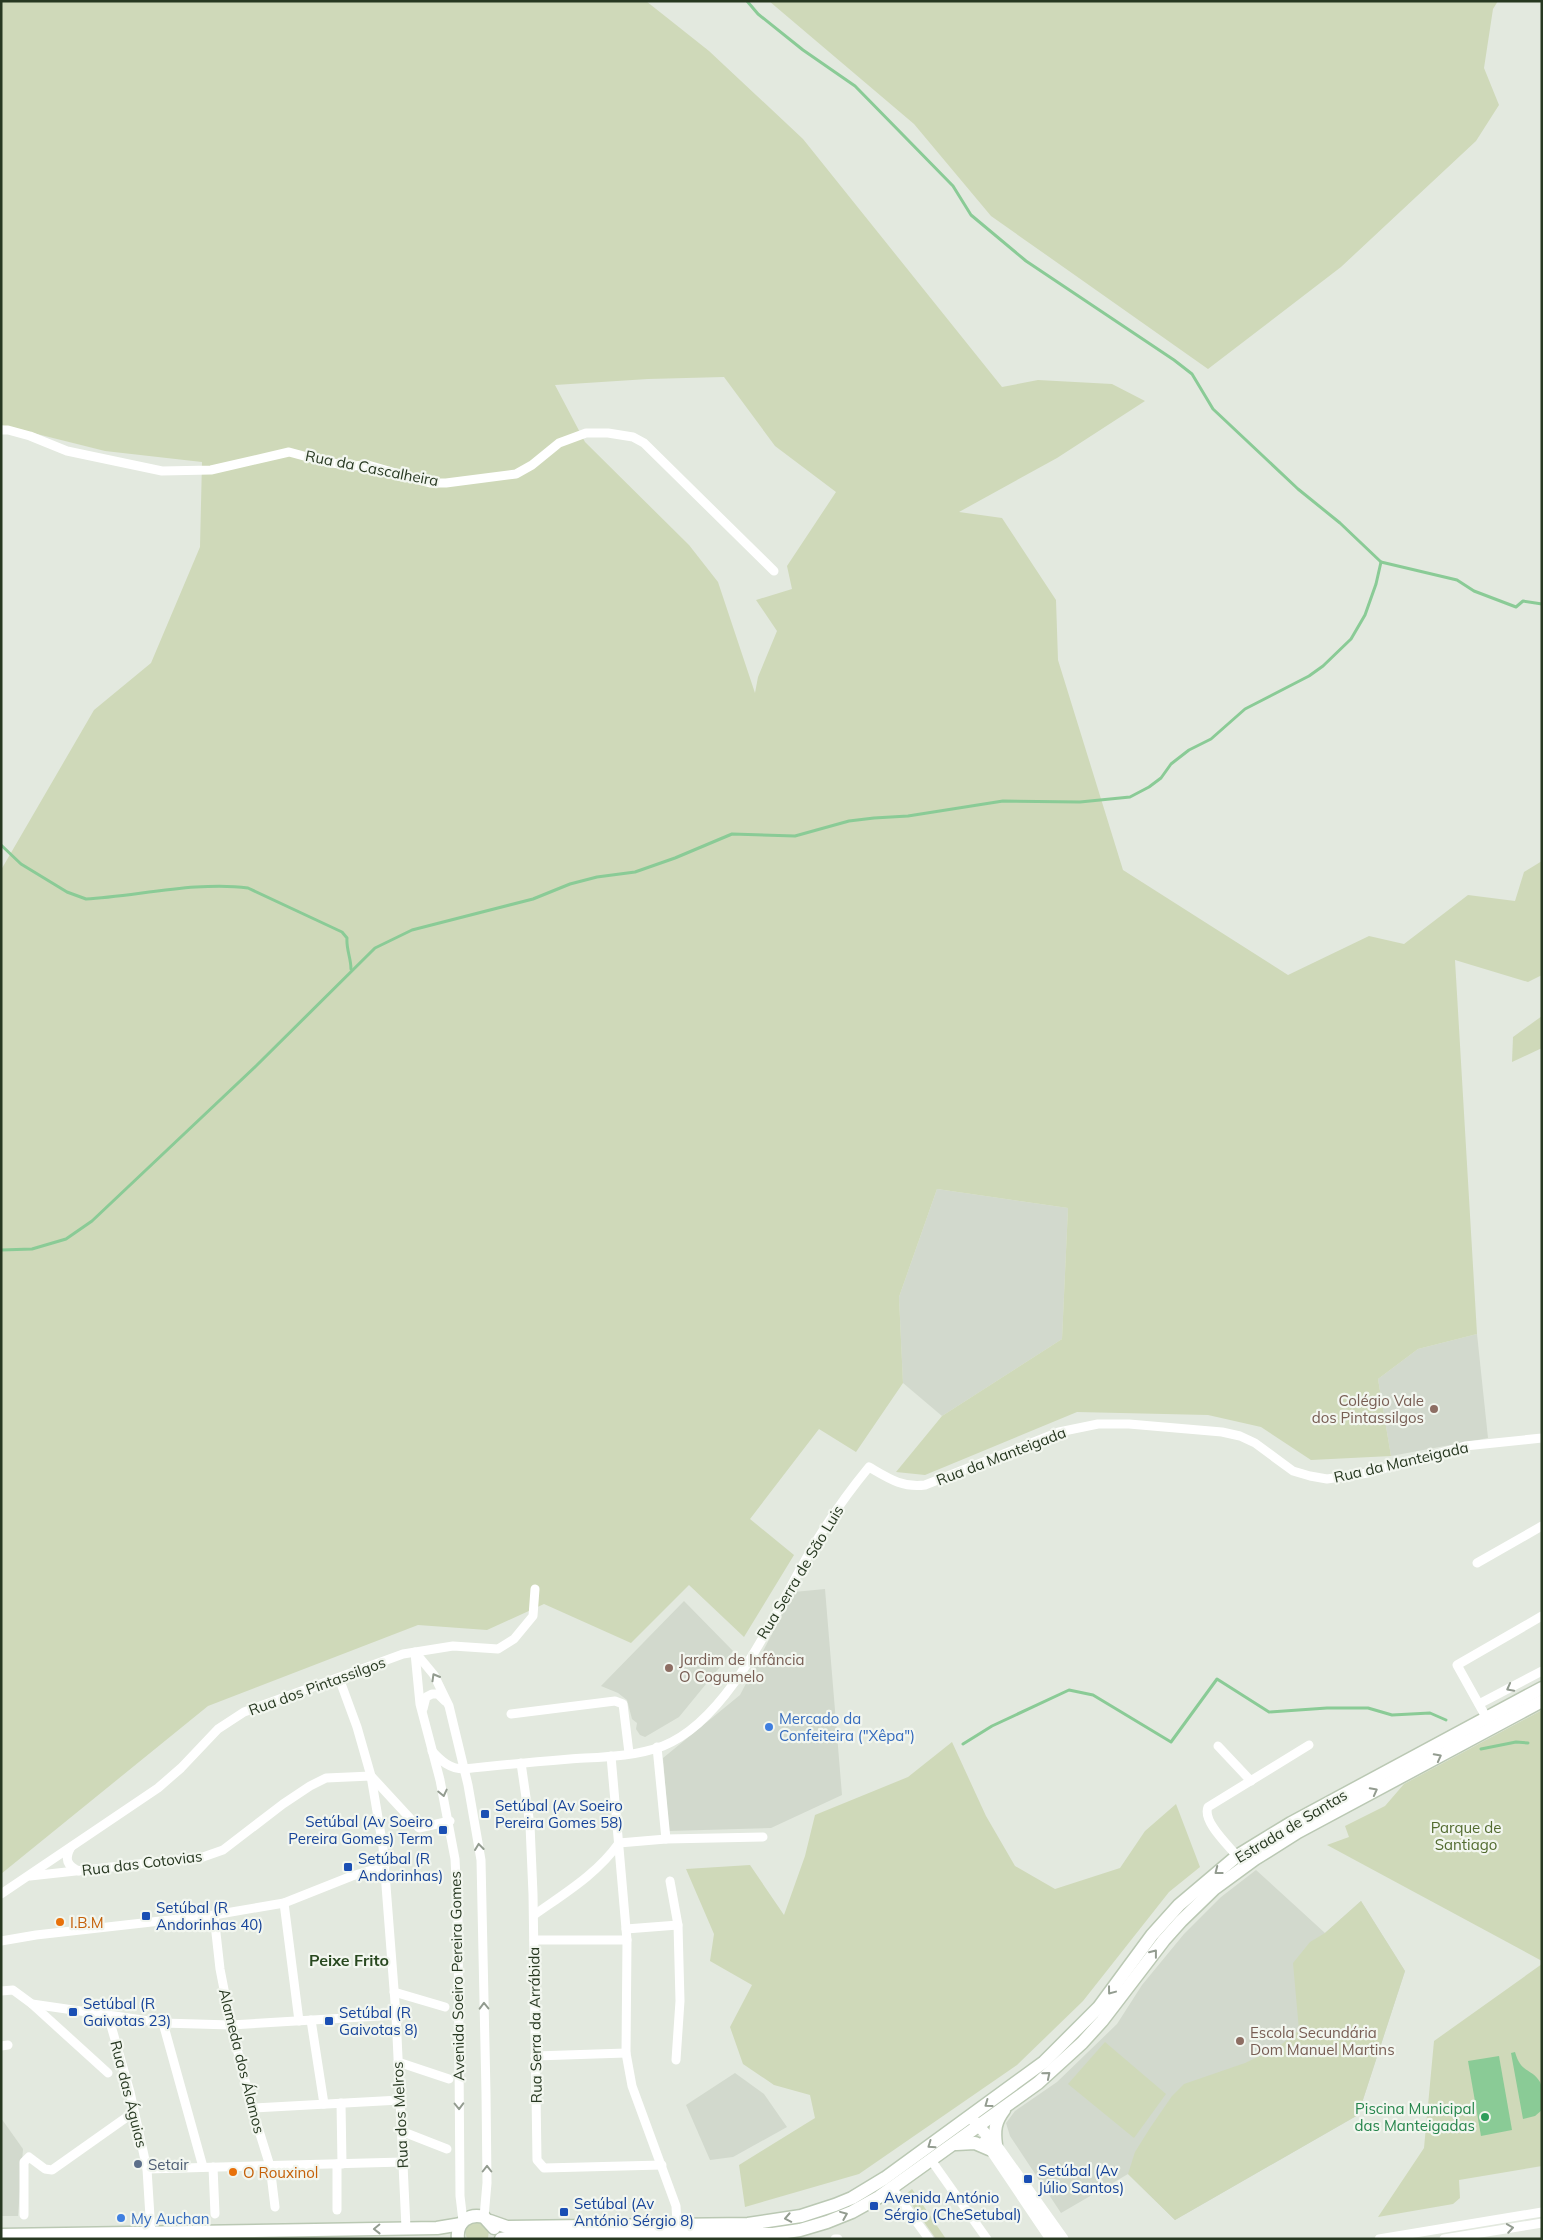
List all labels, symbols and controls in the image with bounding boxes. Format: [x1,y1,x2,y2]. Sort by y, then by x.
street label: Rua da Cascalheira [304,446,440,490]
place label: Colégio Vale dos Pintassilgos [1312,1391,1424,1427]
marker: Colégio Vale dos Pintassilgos [1428,1403,1440,1415]
street label: Rua da Manteigada [933,1422,1069,1490]
street label: Rua da Manteigada [1332,1437,1470,1487]
street label: Rua Serra de São Luis [753,1502,847,1642]
place label: Jardim de Infância O Cogumelo [679,1650,805,1686]
street label: Rua dos Pintassilgos [246,1652,388,1720]
marker: Jardim de Infância O Cogumelo [663,1662,675,1674]
one-way arrow [431,1674,441,1683]
one-way arrow [1507,1681,1516,1691]
place label: Mercado da Confeiteira ("Xêpa") [779,1709,915,1745]
marker: Mercado da Confeiteira ("Xêpa") [763,1721,775,1733]
one-way arrow [1433,1753,1442,1763]
street label: Estrada de Santas [1231,1785,1351,1867]
one-way arrow [1368,1788,1377,1798]
one-way arrow [438,1789,448,1797]
place label: Setúbal (Av Soeiro Pereira Gomes 58) [495,1796,623,1832]
marker: Setúbal (Av Soeiro Pereira Gomes 58) [479,1808,491,1820]
place label: Setúbal (Av Soeiro Pereira Gomes) Term [288,1812,433,1848]
park label: Parque de Santiago [1431,1818,1501,1854]
marker: Setúbal (Av Soeiro Pereira Gomes) Term [437,1824,449,1836]
one-way arrow [474,1843,485,1851]
street label: Rua das Cotovias [81,1846,203,1880]
place label: Setúbal (R Andorinhas) [358,1849,443,1885]
marker: Setúbal (R Andorinhas) [342,1861,354,1873]
one-way arrow [1215,1865,1224,1873]
street label: Avenida Soeiro Pereira Gomes [446,1871,468,2081]
place label: Setúbal (R Andorinhas 40) [156,1898,263,1934]
marker: Setúbal (R Andorinhas 40) [140,1910,152,1922]
place label: I.B.M [70,1913,104,1932]
marker: I.B.M [54,1916,66,1928]
street label: Rua Serra da Arrábida [524,1947,546,2103]
one-way arrow [1148,1949,1157,1958]
district label: Peixe Frito [309,1950,389,1970]
one-way arrow [1108,1985,1116,1994]
street label: Alameda dos Álamos [215,1987,269,2135]
place label: Setúbal (R Gaivotas 23) [83,1994,171,2030]
one-way arrow [479,2002,489,2010]
place label: Setúbal (R Gaivotas 8) [339,2003,418,2039]
marker: Setúbal (R Gaivotas 23) [67,2006,79,2018]
marker: Setúbal (R Gaivotas 8) [323,2015,335,2027]
place label: Escola Secundária Dom Manuel Martins [1250,2023,1395,2059]
marker: Escola Secundária Dom Manuel Martins [1234,2035,1246,2047]
street label: Rua das Águias [106,2038,152,2150]
street label: Rua dos Melros [388,2061,412,2169]
one-way arrow [1042,2071,1051,2080]
one-way arrow [985,2099,994,2107]
place label: Piscina Municipal das Manteigadas [1355,2099,1475,2135]
one-way arrow [454,2102,464,2110]
marker: Piscina Municipal das Manteigadas [1479,2111,1491,2123]
one-way arrow [927,2139,937,2148]
place label: Setair [148,2155,189,2174]
marker: Setair [132,2158,144,2170]
place label: Setúbal (Av Júlio Santos) [1038,2161,1124,2197]
place label: O Rouxinol [243,2163,318,2182]
one-way arrow [482,2164,492,2172]
marker: O Rouxinol [227,2166,239,2178]
marker: Setúbal (Av Júlio Santos) [1022,2173,1034,2185]
place label: Avenida António Sérgio (CheSetubal) [884,2188,1022,2224]
place label: Setúbal (Av António Sérgio 8) [574,2194,694,2230]
marker: Avenida António Sérgio (CheSetubal) [868,2200,880,2212]
marker: Setúbal (Av António Sérgio 8) [558,2206,570,2218]
place label: My Auchan [131,2209,209,2228]
one-way arrow [840,2211,848,2221]
marker: My Auchan [115,2212,127,2224]
one-way arrow [784,2213,792,2223]
one-way arrow [1506,2223,1514,2234]
one-way arrow [373,2224,380,2234]

